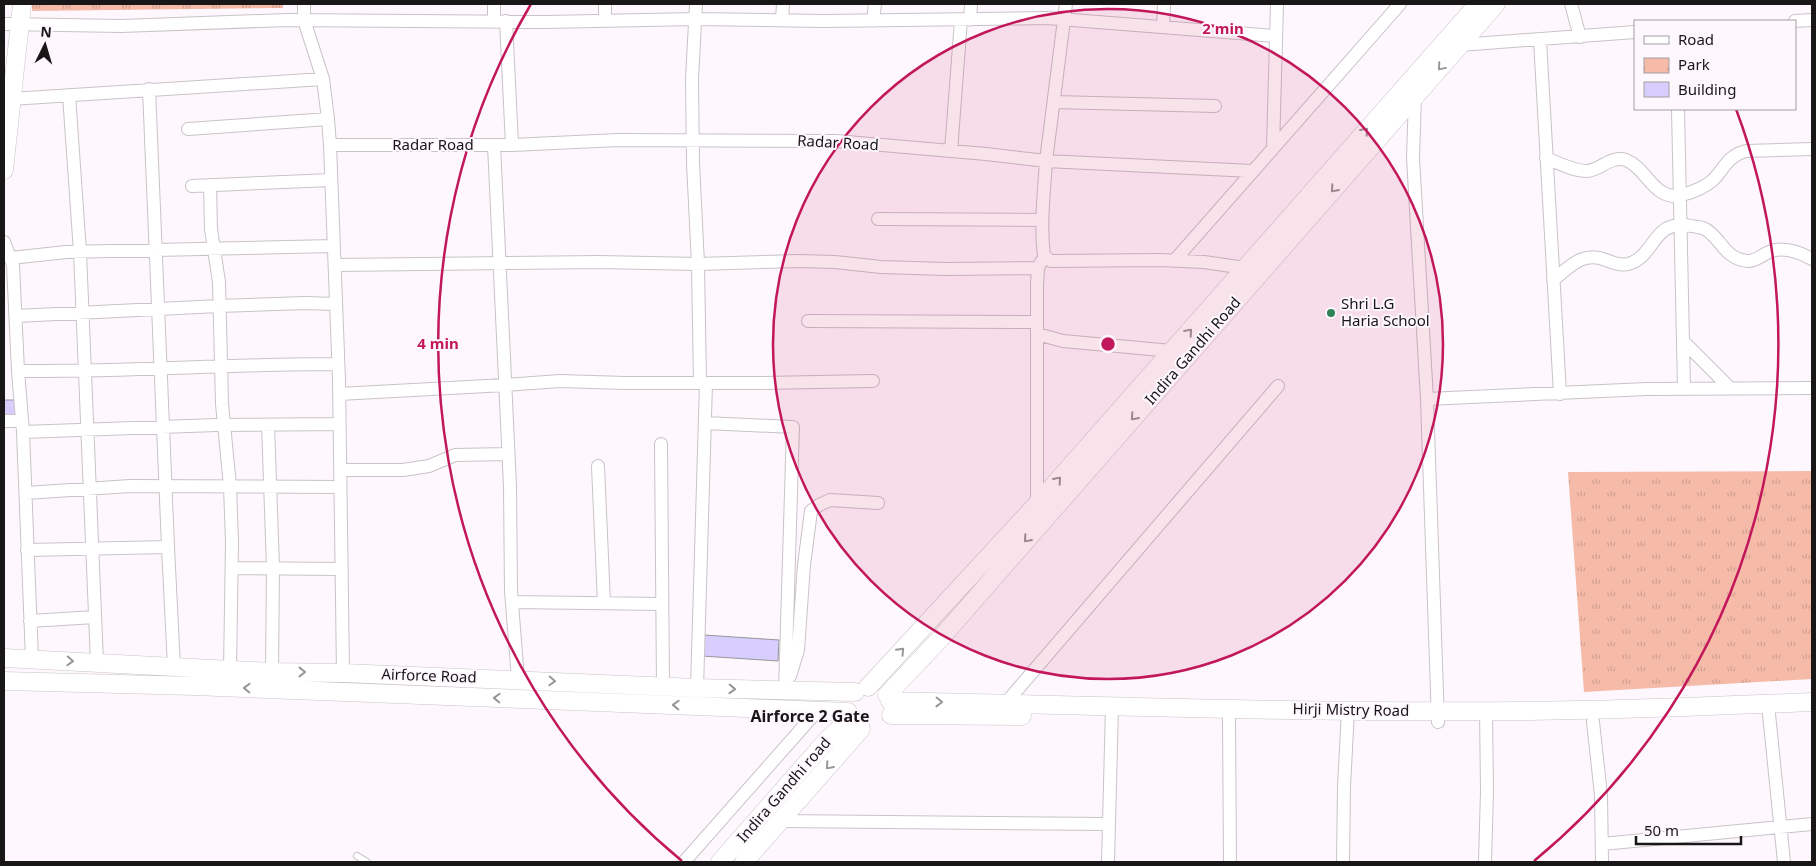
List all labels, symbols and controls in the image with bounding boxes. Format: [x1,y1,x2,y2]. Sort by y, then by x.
text: 2 min [1202,18,1244,38]
north arrow [20,20,70,70]
legend [1634,20,1796,110]
text: N [40,22,53,42]
text: Road [1678,29,1714,49]
text: Park [1678,54,1710,74]
one-way arrow [1438,62,1447,71]
text: Building [1678,79,1736,99]
one-way arrow [1360,127,1369,136]
street label: Radar Road [797,130,879,154]
street label: Radar Road [392,134,474,154]
one-way arrow [1331,184,1340,193]
street label: Indira Gandhi Road [1140,292,1245,408]
place label: Shri L.G Haria School [1341,293,1430,330]
marker: Shri L.G Haria School [1325,307,1337,319]
one-way arrow [1183,328,1192,337]
text: 4 min [417,333,459,353]
centre of rings [1099,335,1117,353]
one-way arrow [1131,411,1140,420]
one-way arrow [1052,476,1061,485]
one-way arrow [1025,533,1033,542]
one-way arrow [895,648,904,657]
one-way arrow [66,656,74,667]
street label: Airforce Road [381,663,477,687]
one-way arrow [298,667,306,678]
one-way arrow [548,676,556,686]
one-way arrow [243,683,251,694]
one-way arrow [728,684,736,694]
one-way arrow [492,693,500,703]
one-way arrow [936,697,943,707]
street label: Hirji Mistry Road [1293,698,1410,720]
one-way arrow [672,700,680,710]
district label: Airforce 2 Gate [751,705,869,727]
street label: Indira Gandhi road [732,733,834,846]
one-way arrow [825,760,834,769]
scale bar [1636,814,1741,846]
text: 50 m [1644,820,1679,840]

